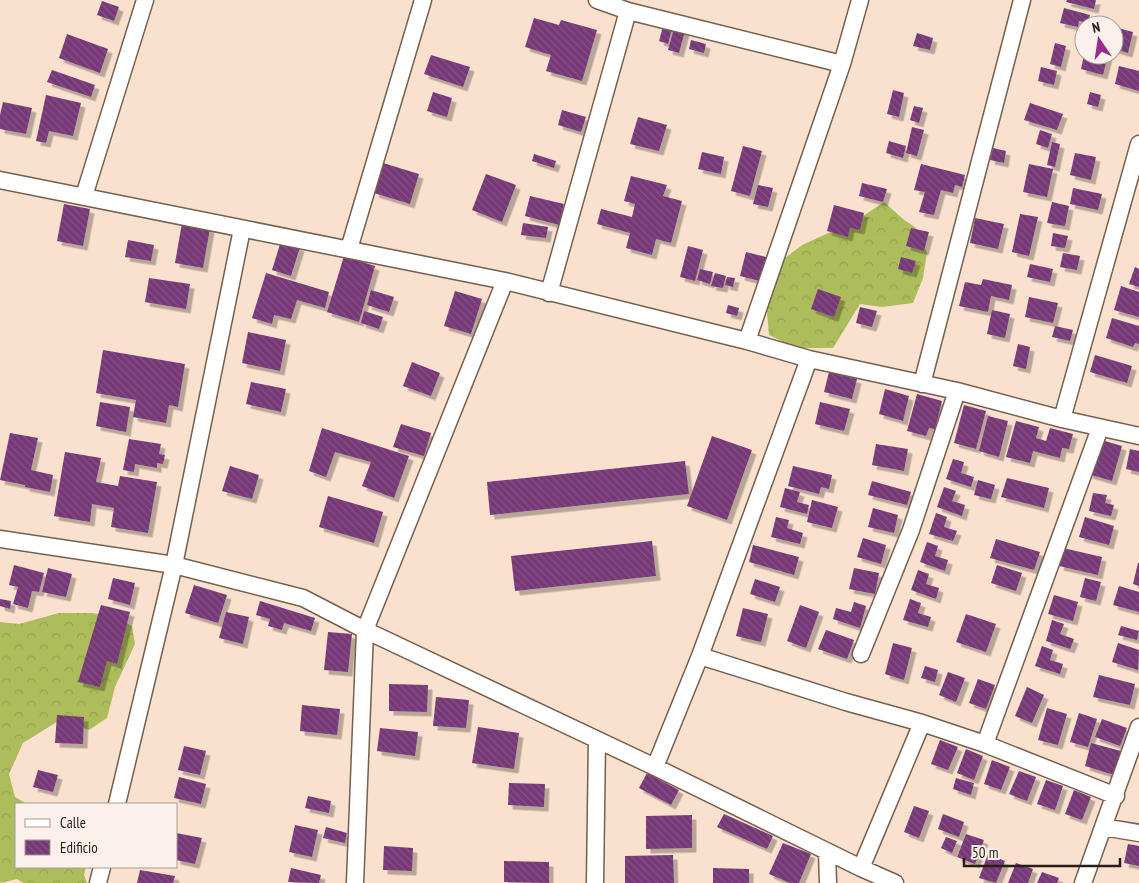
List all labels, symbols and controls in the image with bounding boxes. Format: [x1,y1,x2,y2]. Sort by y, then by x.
north arrow [1074,15,1124,65]
text: N [1090,18,1102,37]
legend [15,803,178,868]
text: Calle [60,813,86,832]
scale bar [964,836,1120,868]
text: Edificio [60,838,98,857]
text: 50 m [972,843,998,862]

